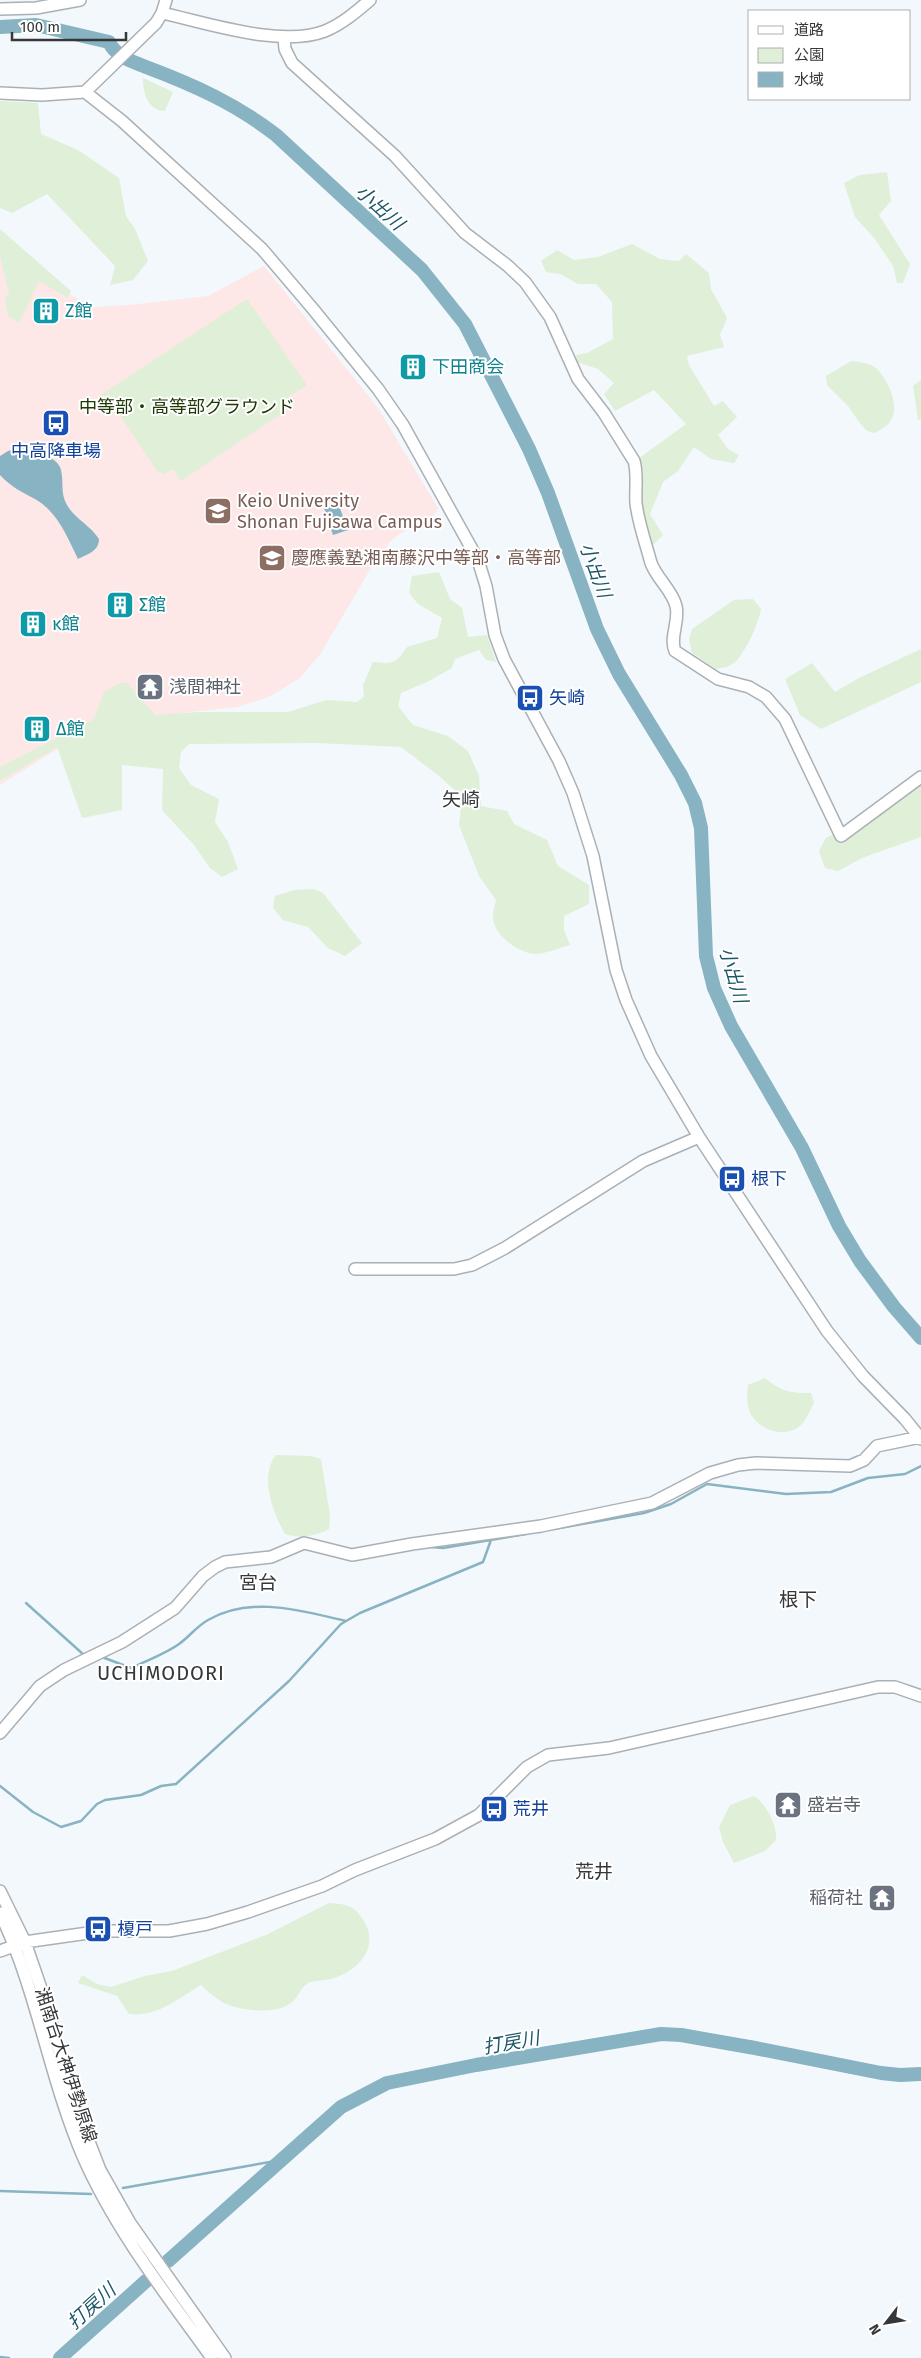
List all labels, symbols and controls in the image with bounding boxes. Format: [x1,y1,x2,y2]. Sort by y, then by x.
scale bar [12,10,126,42]
legend [748,10,911,100]
text: 100 m [20,18,60,36]
text: 道路 [794,21,824,39]
text: 公園 [794,46,824,64]
text: 水域 [794,71,824,89]
water label: 小出川 [351,180,410,236]
building icon: Ζ館 [31,296,61,326]
place label: Ζ館 [65,300,92,322]
building icon: 下田商会 [398,352,428,382]
place label: 下田商会 [432,356,504,378]
park label: 中等部・高等部グラウンド [79,396,295,418]
bus stop icon: 中高降車場 [41,408,71,438]
place label: 中高降車場 [11,440,101,462]
place label: Keio University Shonan Fujisawa Campus [237,490,442,533]
school or university icon: Keio University Shonan Fujisawa Campus [203,496,233,526]
water label: 小出川 [575,539,617,603]
school or university icon: 慶應義塾湘南藤沢中等部・高等部 [257,543,287,573]
place label: 慶應義塾湘南藤沢中等部・高等部 [291,547,561,569]
building icon: Σ館 [105,590,135,620]
place label: Σ館 [139,594,166,616]
building icon: κ館 [18,609,48,639]
place label: κ館 [52,613,79,635]
temple icon: 浅間神社 [135,672,165,702]
place label: 浅間神社 [169,676,241,698]
bus stop icon: 矢崎 [515,683,545,713]
place label: 矢崎 [549,687,585,709]
building icon: Δ館 [22,714,52,744]
place label: Δ館 [56,718,85,740]
district label: 矢崎 [442,788,480,811]
water label: 小出川 [715,945,753,1008]
bus stop icon: 根下 [717,1164,747,1194]
place label: 根下 [751,1168,787,1190]
district label: 宮台 [239,1571,277,1594]
district label: 根下 [779,1588,817,1611]
district label: UCHIMODORI [97,1661,225,1685]
temple icon: 盛岩寺 [773,1790,803,1820]
bus stop icon: 荒井 [479,1794,509,1824]
place label: 盛岩寺 [807,1794,861,1816]
place label: 荒井 [513,1798,549,1820]
district label: 荒井 [575,1860,613,1883]
temple icon: 稲荷社 [867,1883,897,1913]
place label: 稲荷社 [809,1887,863,1909]
bus stop icon: 榎戸 [83,1914,113,1944]
place label: 榎戸 [117,1918,153,1940]
street label: 湘南台大神伊勢原線 [31,1985,101,2145]
water label: 打戻川 [481,2026,543,2059]
water label: 打戻川 [62,2277,122,2334]
north arrow [861,2298,911,2348]
text: N [866,2321,885,2338]

